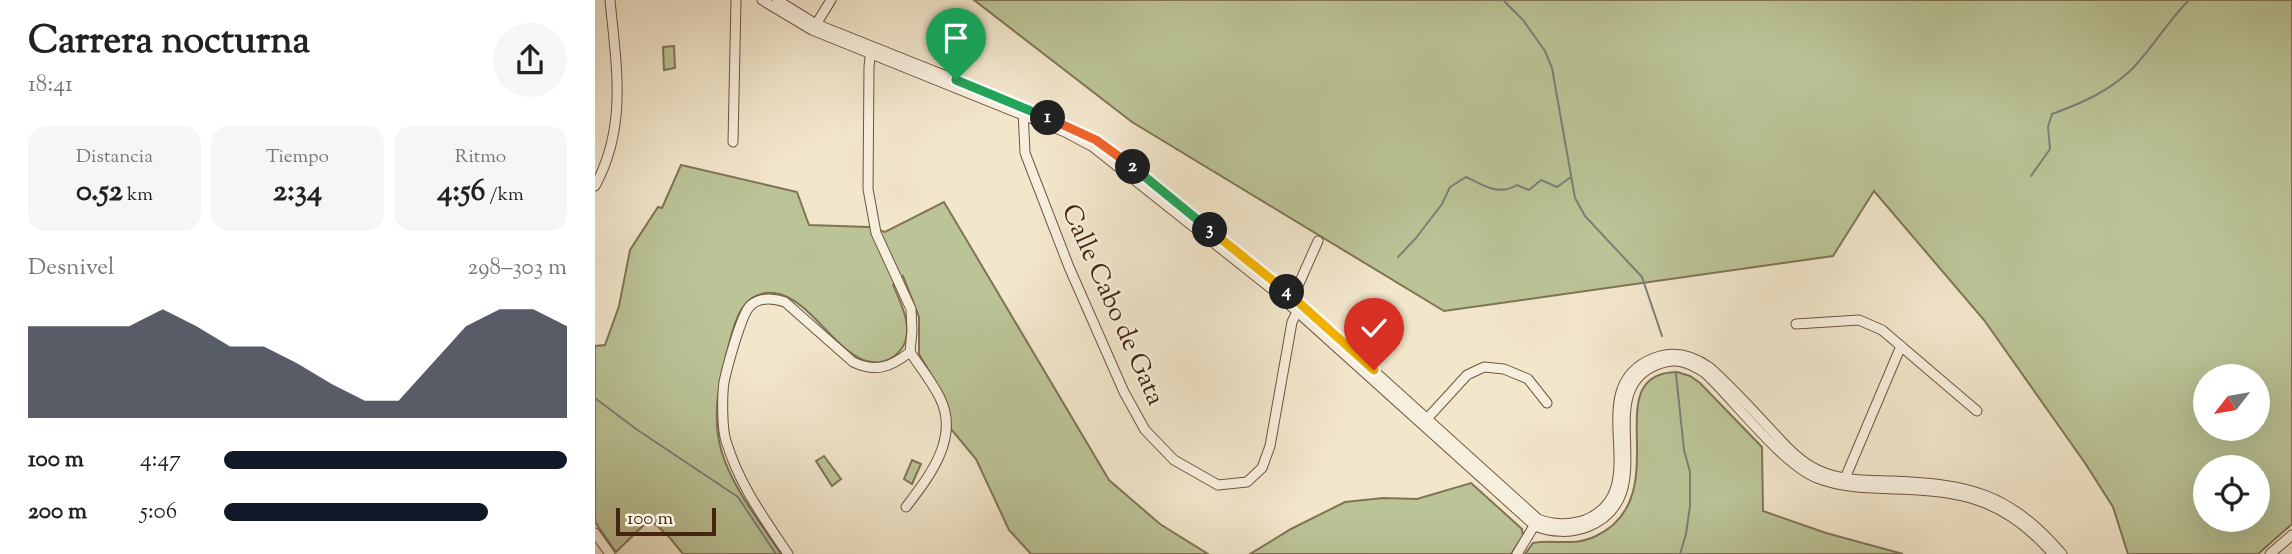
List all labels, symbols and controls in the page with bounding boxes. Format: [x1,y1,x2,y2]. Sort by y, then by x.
pin [926,8,986,80]
text: Carrera nocturna [28,16,310,70]
icon: arrive [937,19,975,57]
button: share [493,23,567,97]
text: 18:41 [28,69,73,102]
pin: 1 [1030,100,1065,136]
text: 1 [1044,104,1051,131]
text: Distancia [76,144,153,171]
text: Tiempo [266,144,329,171]
text: Ritmo [455,144,506,171]
pin: 2 [1115,150,1151,184]
text: 2 [1128,153,1137,180]
text: 0.52 [76,171,123,214]
text: 2:34 [273,171,322,214]
text: 4:56 [437,171,485,214]
text: km [123,182,153,209]
text: /km [485,182,524,209]
street label: Calle Cabo de Gata [1051,198,1173,412]
pin: 3 [1193,212,1227,247]
text: 3 [1206,216,1213,243]
text: Desnivel [28,252,114,285]
text: 298–303 m [468,252,567,285]
pin: 4 [1269,274,1305,310]
text: 4 [1282,278,1291,305]
pin [1344,298,1404,370]
icon: check [1355,309,1393,347]
north arrow [2193,364,2270,441]
map controls [2193,364,2270,532]
text: 100 m [28,444,84,477]
text: 4:47 [140,444,181,477]
button: locate [2193,455,2270,532]
text: 200 m [28,496,87,529]
text: 5:06 [140,496,177,529]
scale bar [616,505,716,537]
text: 100 m [627,506,673,533]

